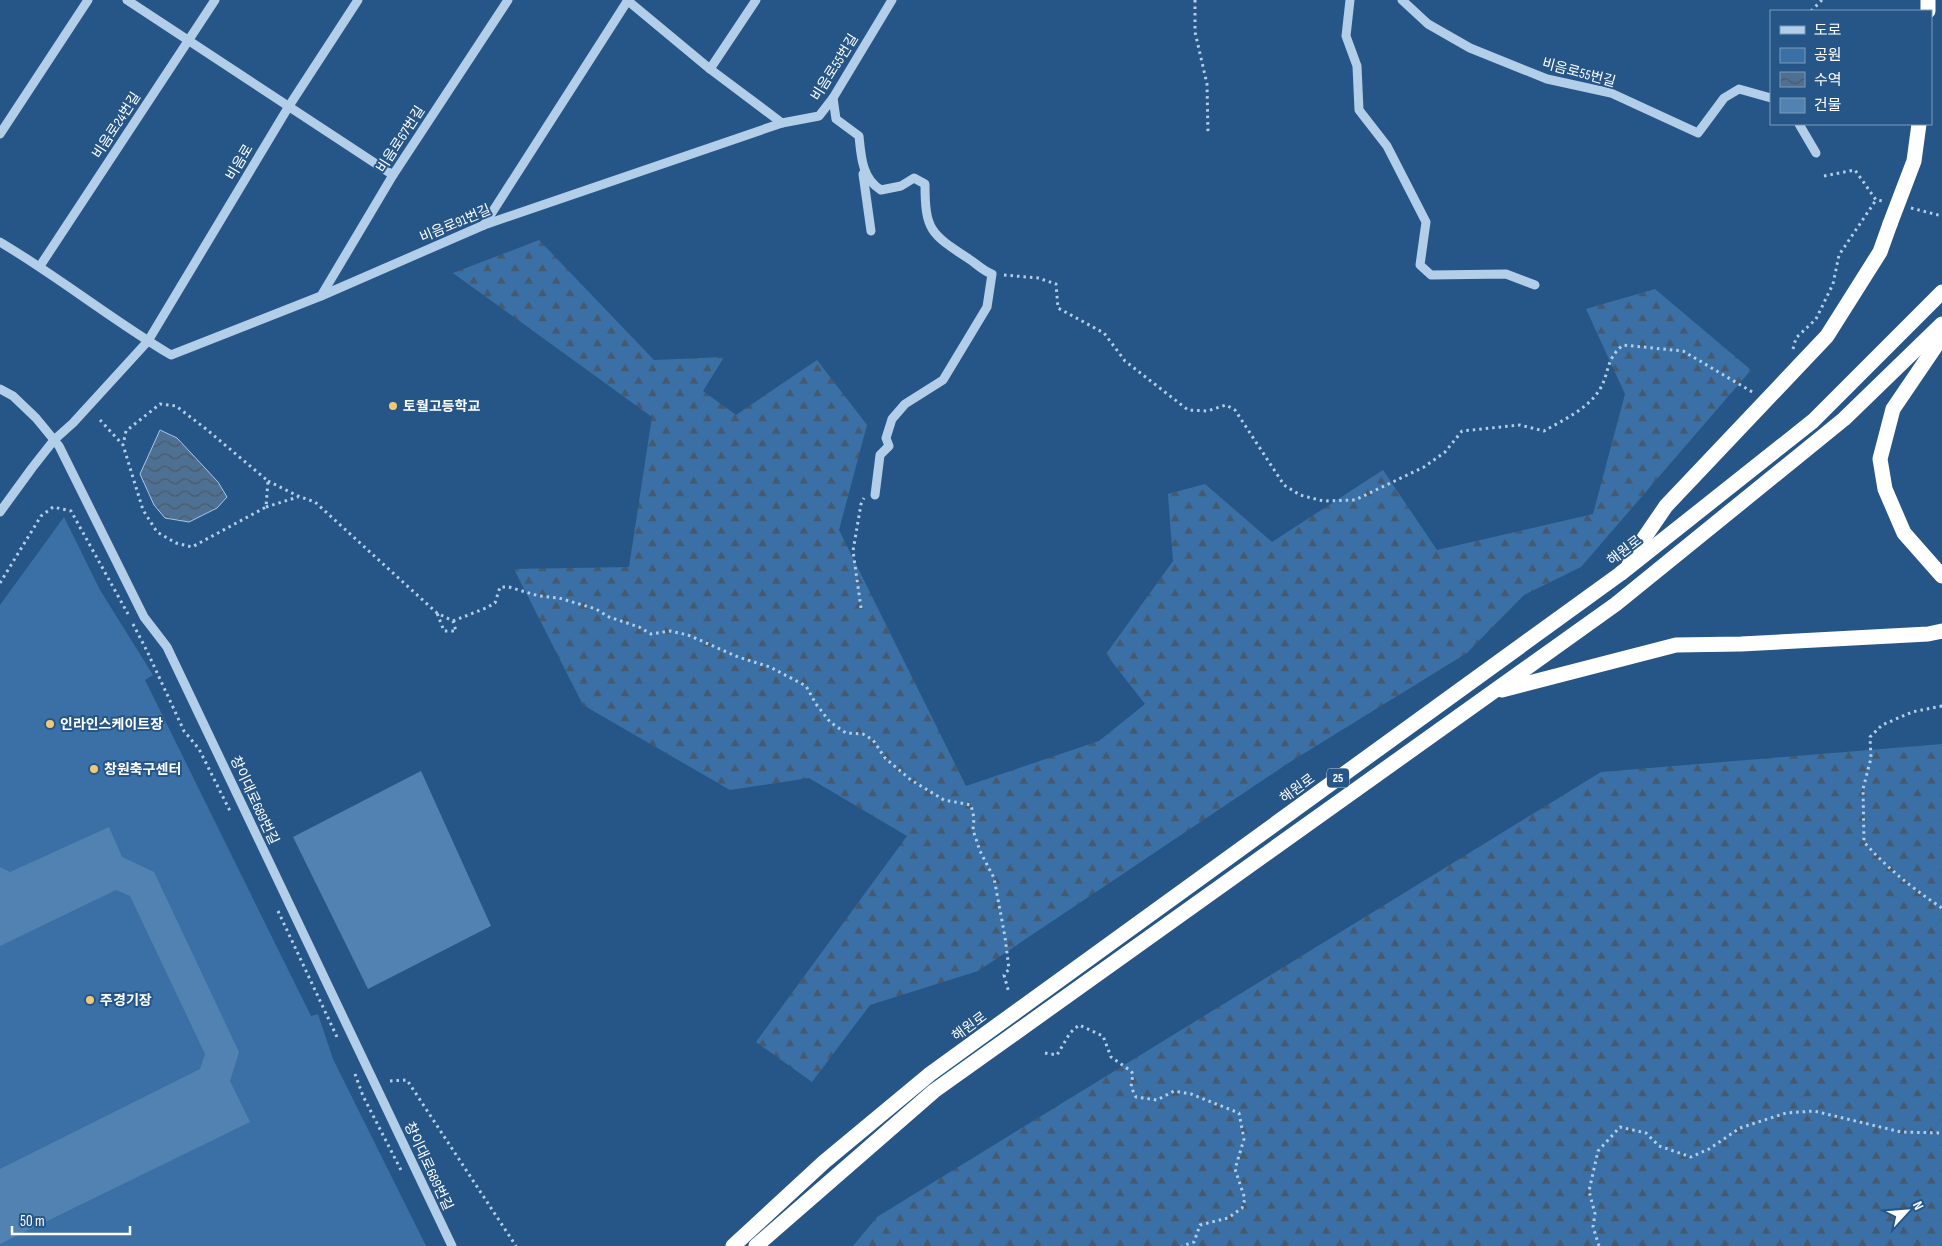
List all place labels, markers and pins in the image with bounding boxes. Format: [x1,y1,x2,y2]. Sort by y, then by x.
place label: 토월고등학교 [403,398,480,415]
marker: 토월고등학교 [387,400,399,412]
place label: 인라인스케이트장 [60,716,163,733]
marker: 인라인스케이트장 [44,718,56,730]
place label: 창원축구센터 [104,761,181,778]
marker: 창원축구센터 [88,763,100,775]
place label: 주경기장 [100,992,152,1009]
marker: 주경기장 [84,994,96,1006]

